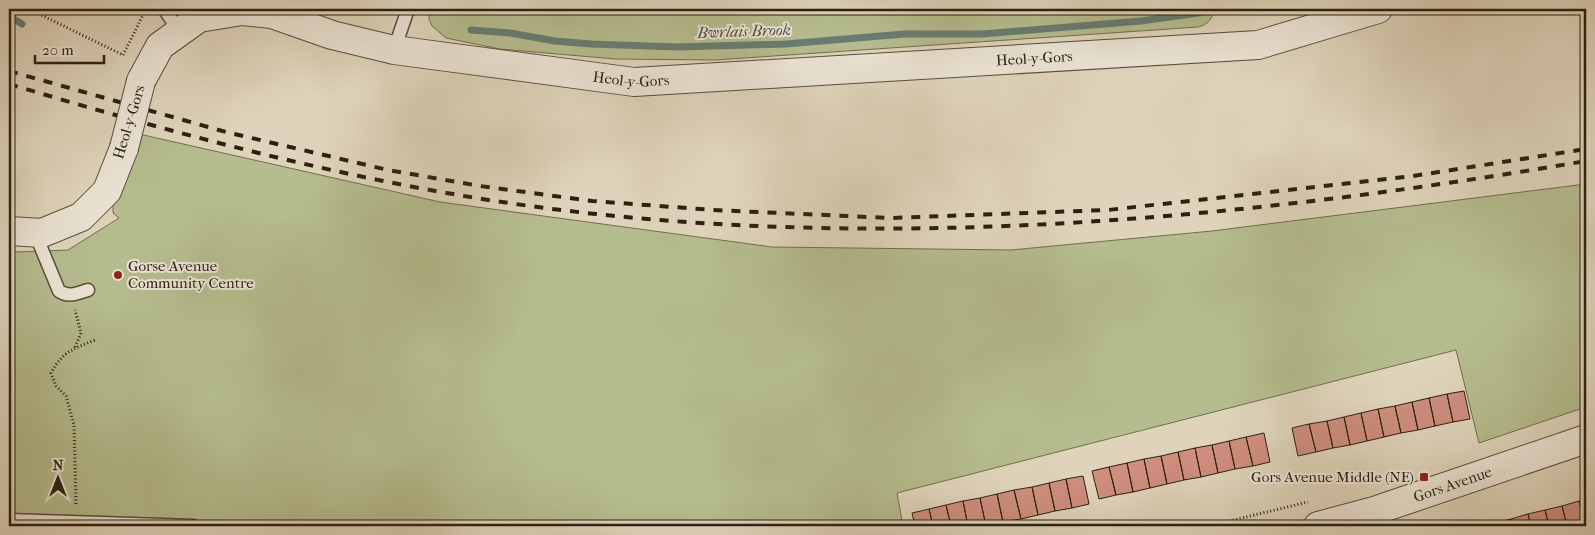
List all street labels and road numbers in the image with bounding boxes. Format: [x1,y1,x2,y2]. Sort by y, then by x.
street label: Heol-y-Gors [995,47,1073,70]
street label: Heol-y-Gors [592,68,670,91]
street label: Heol-y-Gors [109,82,149,161]
street label: Gors Avenue [1411,462,1495,506]

